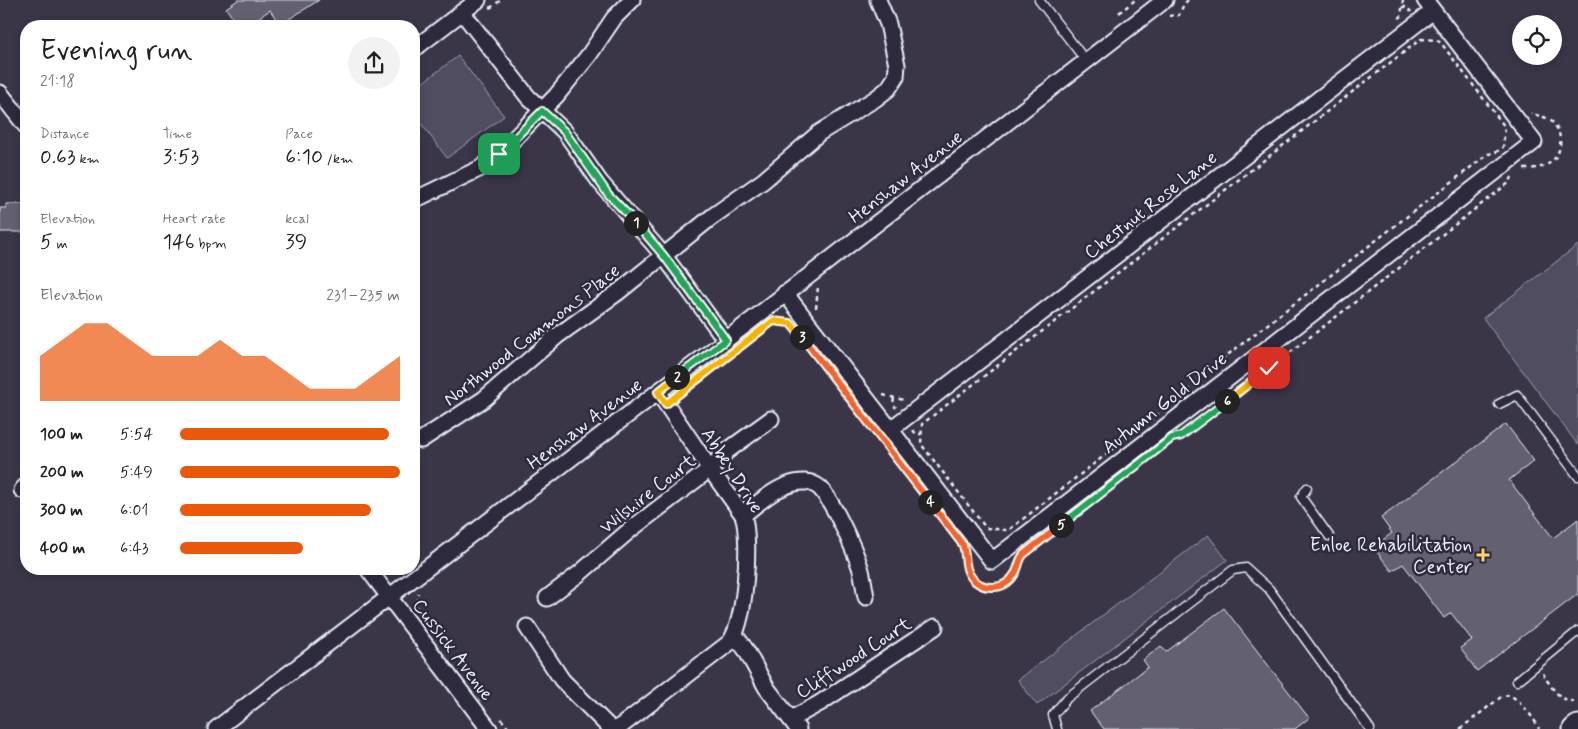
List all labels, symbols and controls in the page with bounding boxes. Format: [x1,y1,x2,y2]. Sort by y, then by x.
map controls [1512,15,1562,65]
button: locate [1512,15,1562,65]
text: Evening run [40,33,193,70]
button: share [348,37,400,89]
text: 21:18 [40,71,75,92]
text: Distance [40,125,89,143]
text: Time [163,125,192,143]
text: Pace [285,125,313,143]
street label: Henshaw Avenue [844,125,968,230]
pin [478,133,520,175]
icon: arrive [485,140,513,168]
text: 0.63 [40,143,76,171]
text: 3:53 [163,143,199,171]
text: 6:10 [285,143,323,171]
street label: Chestnut Rose Lane [1079,145,1223,265]
text: km [76,150,100,168]
text: /km [323,150,353,168]
text: Elevation [40,210,95,228]
text: Heart rate [163,210,226,228]
text: kcal [285,210,309,228]
pin: 1 [624,210,648,236]
text: 1 [633,214,640,232]
text: 5 [40,228,53,256]
text: 146 [163,228,195,256]
text: 39 [285,228,307,256]
text: m [53,235,68,253]
text: bpm [195,235,227,253]
street label: Northwood Commons Place [439,258,625,412]
text: Elevation [40,285,103,306]
text: 231–235 m [326,285,400,306]
pin: 3 [790,324,814,350]
text: 3 [799,328,806,346]
street label: Autumn Gold Drive [1097,346,1233,460]
pin [1248,347,1290,389]
icon: check [1255,354,1283,382]
pin: 2 [664,364,690,390]
text: 2 [674,368,681,386]
street label: Henshaw Avenue [522,373,648,476]
pin: 6 [1214,388,1240,414]
text: 6 [1224,392,1231,410]
street label: Abbey Drive [694,423,769,519]
text: 100 m [40,424,83,445]
text: 5:54 [120,424,153,445]
street label: Wilshire Court [595,449,701,540]
text: 200 m [40,462,84,483]
text: 5:49 [120,462,153,483]
pin: 4 [918,490,942,514]
text: 4 [926,493,935,511]
text: 300 m [40,500,83,521]
text: 6:01 [120,500,148,521]
pin: 5 [1048,512,1074,538]
text: 5 [1057,516,1066,534]
place label: Enloe Rehabilitation Center [1310,533,1472,580]
text: 400 m [40,538,85,559]
text: 6:43 [120,538,149,559]
marker: Enloe Rehabilitation Center [1476,548,1490,562]
street label: Cussick Avenue [406,594,499,706]
street label: Cliffwood Court [791,612,916,705]

